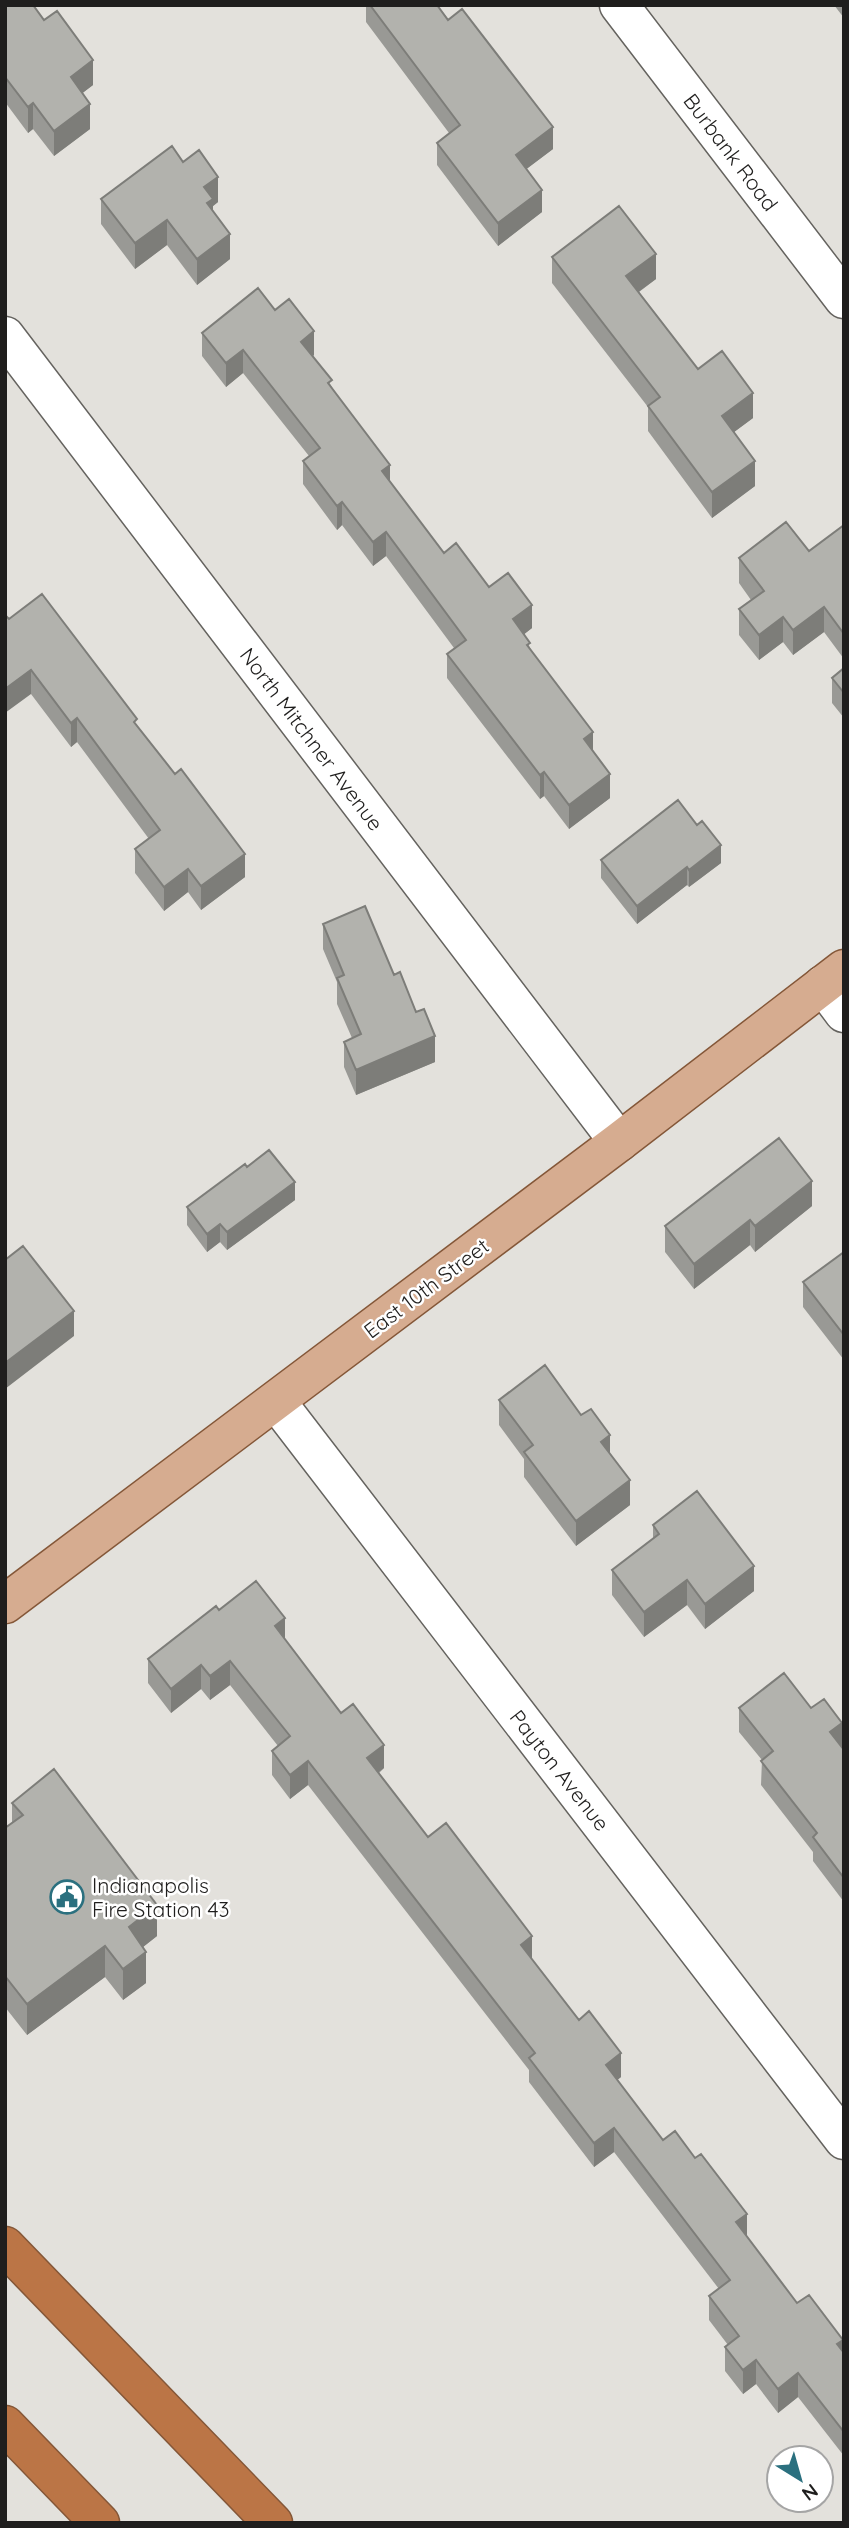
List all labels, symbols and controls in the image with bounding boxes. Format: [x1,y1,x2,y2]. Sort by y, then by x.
street label: Burbank Road [678,88,784,216]
street label: North Mitchner Avenue [235,642,389,836]
street label: East 10th Street [358,1233,494,1343]
street label: Payton Avenue [505,1704,615,1836]
place label: Indianapolis Fire Station 43 [92,1872,230,1922]
public building icon: Indianapolis Fire Station 43 [48,1878,86,1916]
north arrow [765,2444,835,2514]
text: N [797,2479,823,2506]

